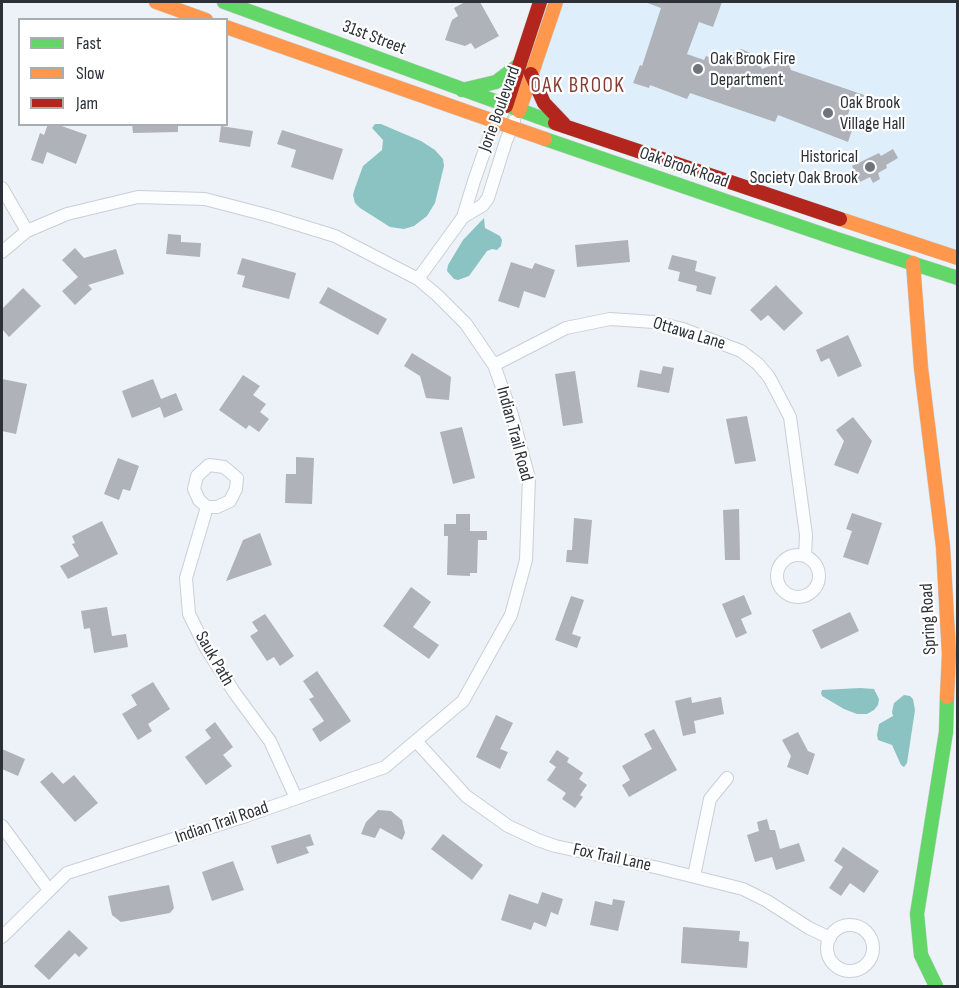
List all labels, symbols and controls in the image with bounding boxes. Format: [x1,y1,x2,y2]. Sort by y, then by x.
street label: 31st Street [339,16,409,60]
legend [18,18,228,126]
text: Fast [76,33,101,54]
place label: Oak Brook Fire Department [710,48,795,90]
marker: Oak Brook Fire Department [691,62,705,76]
text: Slow [76,63,105,84]
street label: Jorie Boulevard [475,63,525,155]
district label: OAK BROOK [531,74,625,100]
place label: Oak Brook Village Hall [840,92,905,134]
text: Jam [76,93,98,114]
marker: Oak Brook Village Hall [821,106,835,120]
street label: Oak Brook Road [637,143,731,193]
place label: Historical Society Oak Brook [750,146,858,188]
marker: Historical Society Oak Brook [863,160,877,174]
street label: Ottawa Lane [650,313,728,355]
street label: Indian Trail Road [491,384,537,484]
street label: Spring Road [916,583,942,655]
street label: Sauk Path [190,628,238,690]
street label: Indian Trail Road [173,797,271,849]
street label: Fox Trail Lane [571,839,653,877]

